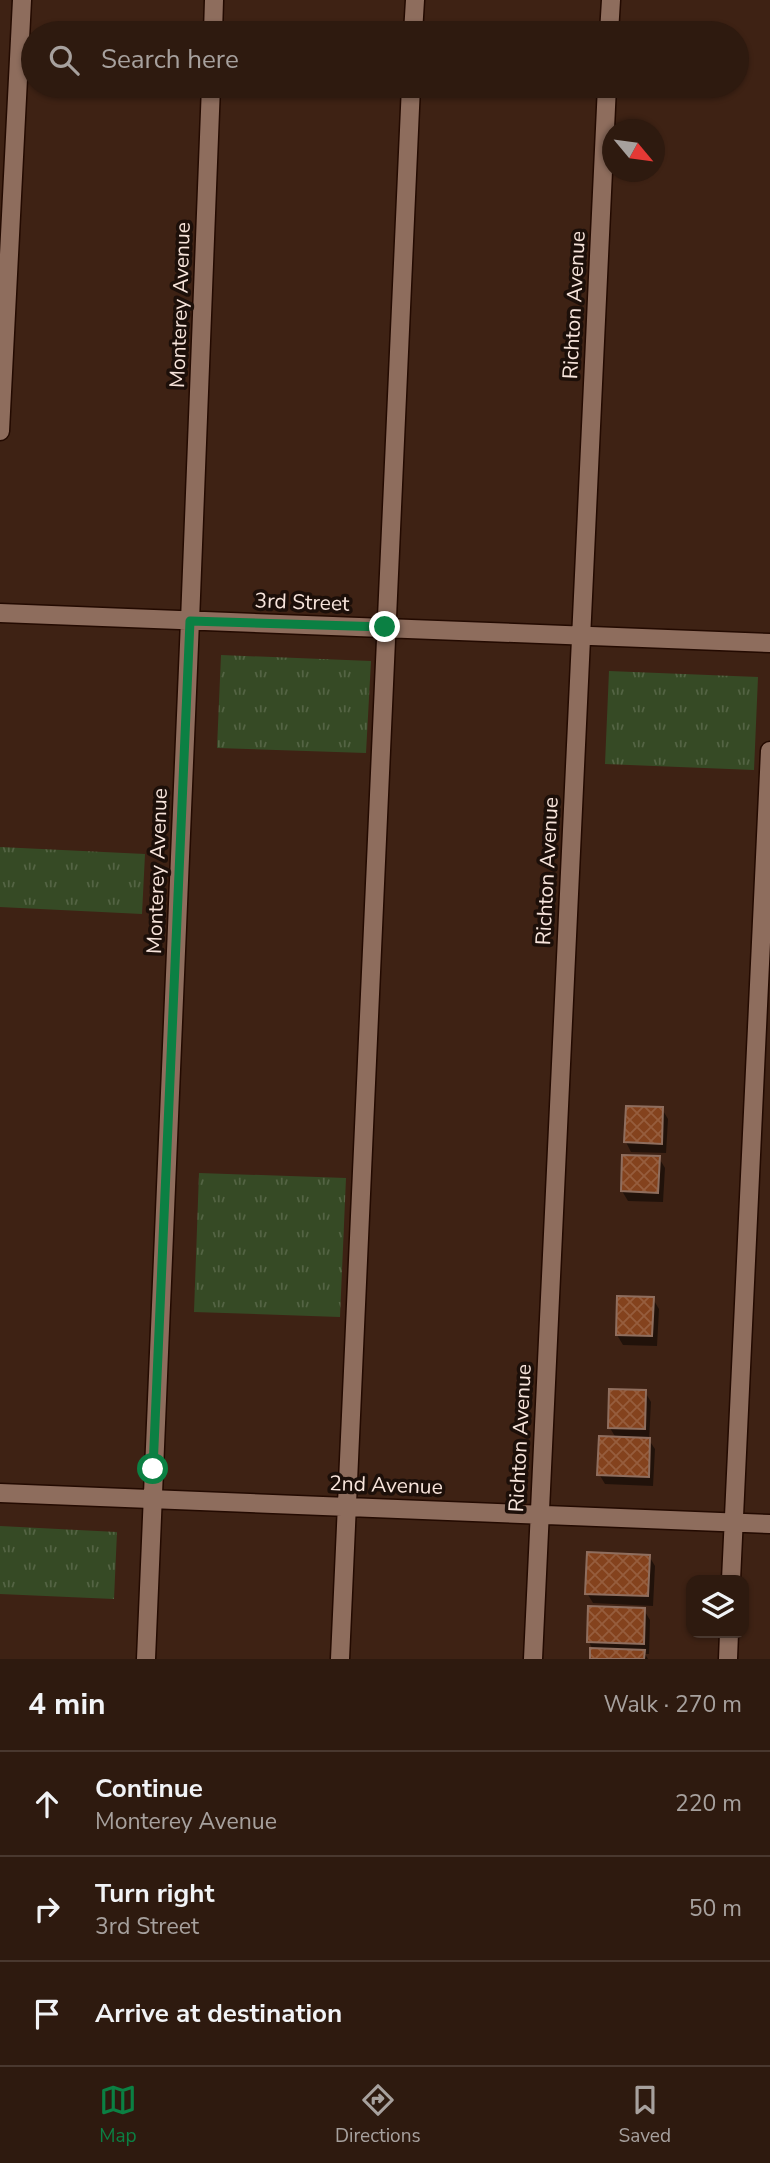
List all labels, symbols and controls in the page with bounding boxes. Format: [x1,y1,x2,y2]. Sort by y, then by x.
search box [21,21,749,98]
icon: search [45,41,83,79]
text: Search here [101,42,239,77]
north arrow [602,119,665,182]
street label: Monterey Avenue [163,222,197,388]
street label: Richton Avenue [556,230,592,380]
street label: 3rd Street [254,586,351,618]
route end [369,611,400,642]
street label: Monterey Avenue [140,788,174,954]
street label: Richton Avenue [529,796,565,946]
street label: Richton Avenue [502,1363,538,1513]
route start [137,1453,168,1484]
street label: 2nd Avenue [329,1469,443,1501]
map controls [686,1575,749,1638]
button: layers [686,1575,749,1638]
text: 4 min [28,1684,106,1725]
text: Walk · 270 m [603,1689,742,1720]
text: Continue [95,1771,203,1806]
icon: ahead [28,1785,66,1823]
text: 220 m [675,1788,742,1819]
text: Monterey Avenue [95,1806,277,1837]
text: Turn right [95,1876,214,1911]
icon: right [28,1890,66,1928]
text: 50 m [689,1893,742,1924]
text: 3rd Street [95,1911,199,1942]
icon: arrive [28,1995,66,2033]
text: Arrive at destination [95,1996,342,2031]
tab: Map [99,2081,137,2149]
tab: Directions [335,2081,421,2149]
tab: Saved [619,2081,671,2149]

